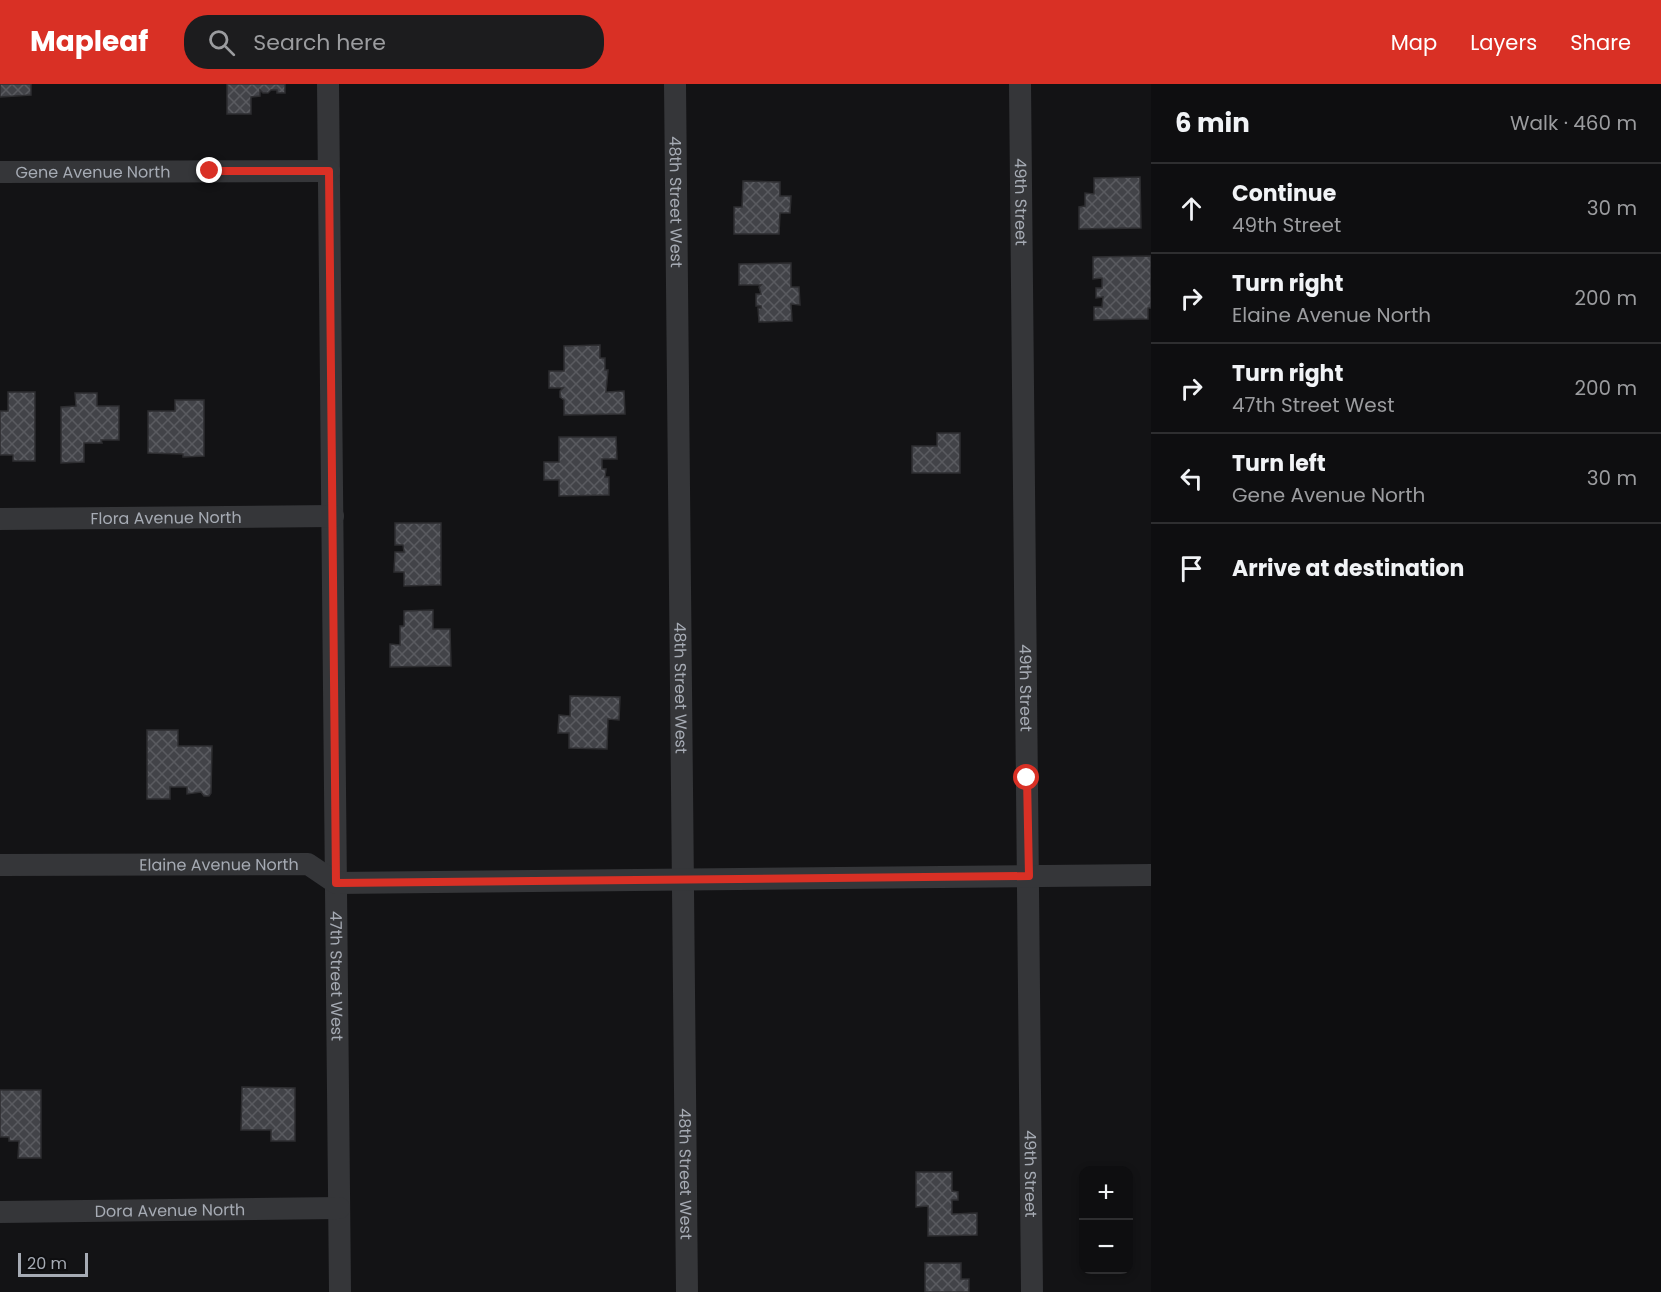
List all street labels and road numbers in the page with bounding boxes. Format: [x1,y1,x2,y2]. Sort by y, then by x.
street label: 48th Street West [664,136,688,268]
street label: 49th Street [1009,158,1033,246]
street label: Gene Avenue North [16,160,170,184]
street label: Flora Avenue North [90,506,242,530]
street label: 48th Street West [668,622,693,754]
street label: 49th Street [1014,644,1037,732]
street label: Elaine Avenue North [139,853,299,877]
street label: 47th Street West [324,911,349,1041]
street label: 48th Street West [673,1108,697,1240]
street label: 49th Street [1018,1130,1042,1218]
street label: Dora Avenue North [95,1198,245,1223]

